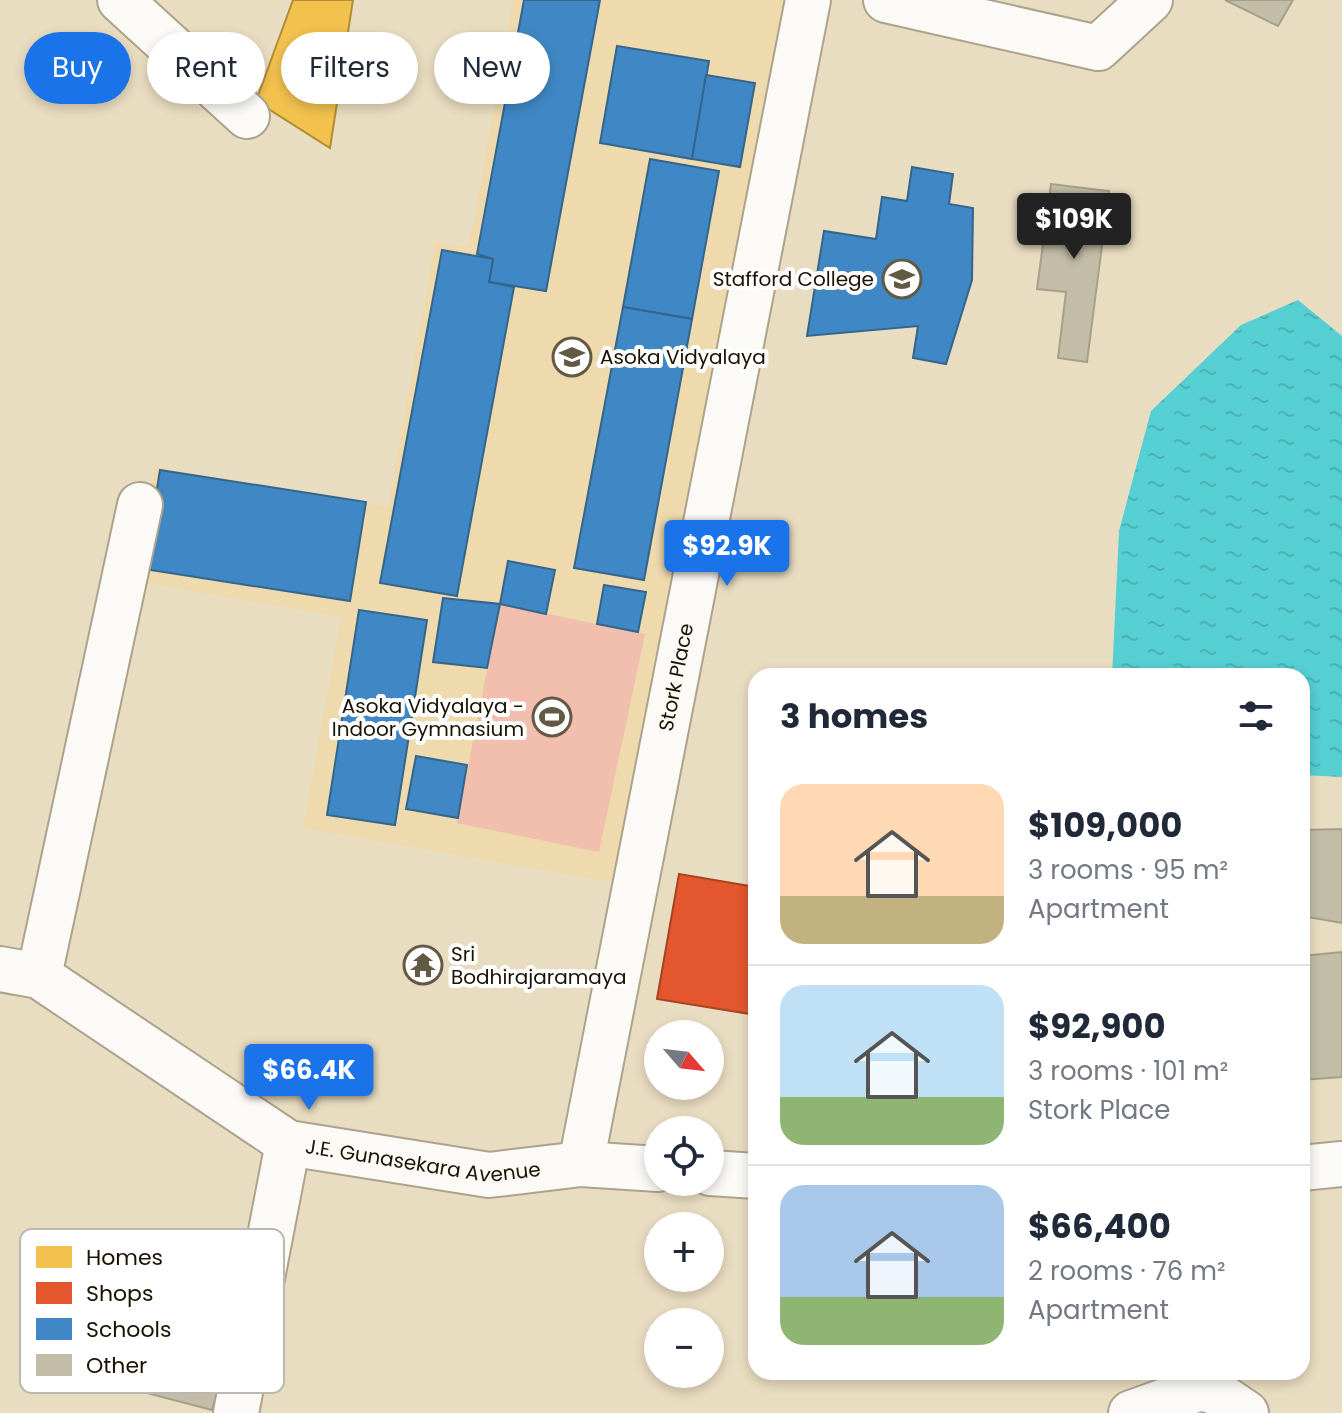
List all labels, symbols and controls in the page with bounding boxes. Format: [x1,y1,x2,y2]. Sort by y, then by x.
chip: Buy [24,32,131,104]
chip: Rent [147,32,265,104]
chip: Filters [281,32,418,104]
chip: New [434,32,550,104]
pin: $109K [1018,193,1130,261]
text: $109K [1035,201,1113,237]
school or university icon: Stafford College [881,258,923,300]
place label: Stafford College [713,265,874,293]
school or university icon: Asoka Vidyalaya [551,336,593,378]
place label: Asoka Vidyalaya [600,343,766,371]
pin: $92.9K [662,520,792,588]
text: $92.9K [682,528,772,564]
street label: Stork Place [652,621,700,734]
place label: Asoka Vidyalaya - Indoor Gymnasium [332,692,524,743]
text: 3 homes [780,692,928,740]
icon: filters [1234,694,1278,738]
sports icon: Asoka Vidyalaya - Indoor Gymnasium [531,696,573,738]
text: $109,000 [1028,801,1183,849]
icon: home [844,816,940,912]
text: 3 rooms · 95 m² [1028,852,1228,888]
text: Apartment [1028,891,1169,927]
place label: Sri Bodhirajaramaya [451,940,627,991]
temple icon: Sri Bodhirajaramaya [402,944,444,986]
text: $92,900 [1028,1002,1166,1050]
icon: home [844,1017,940,1113]
north arrow [644,1020,724,1100]
map controls [644,1020,724,1388]
pin: $66.4K [244,1044,374,1112]
text: $66.4K [262,1052,356,1088]
text: 3 rooms · 101 m² [1028,1053,1228,1089]
text: Stork Place [1028,1092,1170,1128]
button: locate [644,1116,724,1196]
street label: J.E. Gunasekara Avenue [303,1132,542,1189]
text: $66,400 [1028,1202,1171,1250]
button: + [644,1212,724,1292]
icon: home [844,1217,940,1313]
legend [20,1229,284,1393]
text: Homes [86,1242,163,1273]
text: 2 rooms · 76 m² [1028,1253,1226,1289]
text: Shops [86,1278,153,1309]
text: Apartment [1028,1292,1169,1328]
button: − [644,1308,724,1388]
text: Schools [86,1314,171,1345]
text: Other [86,1350,147,1381]

